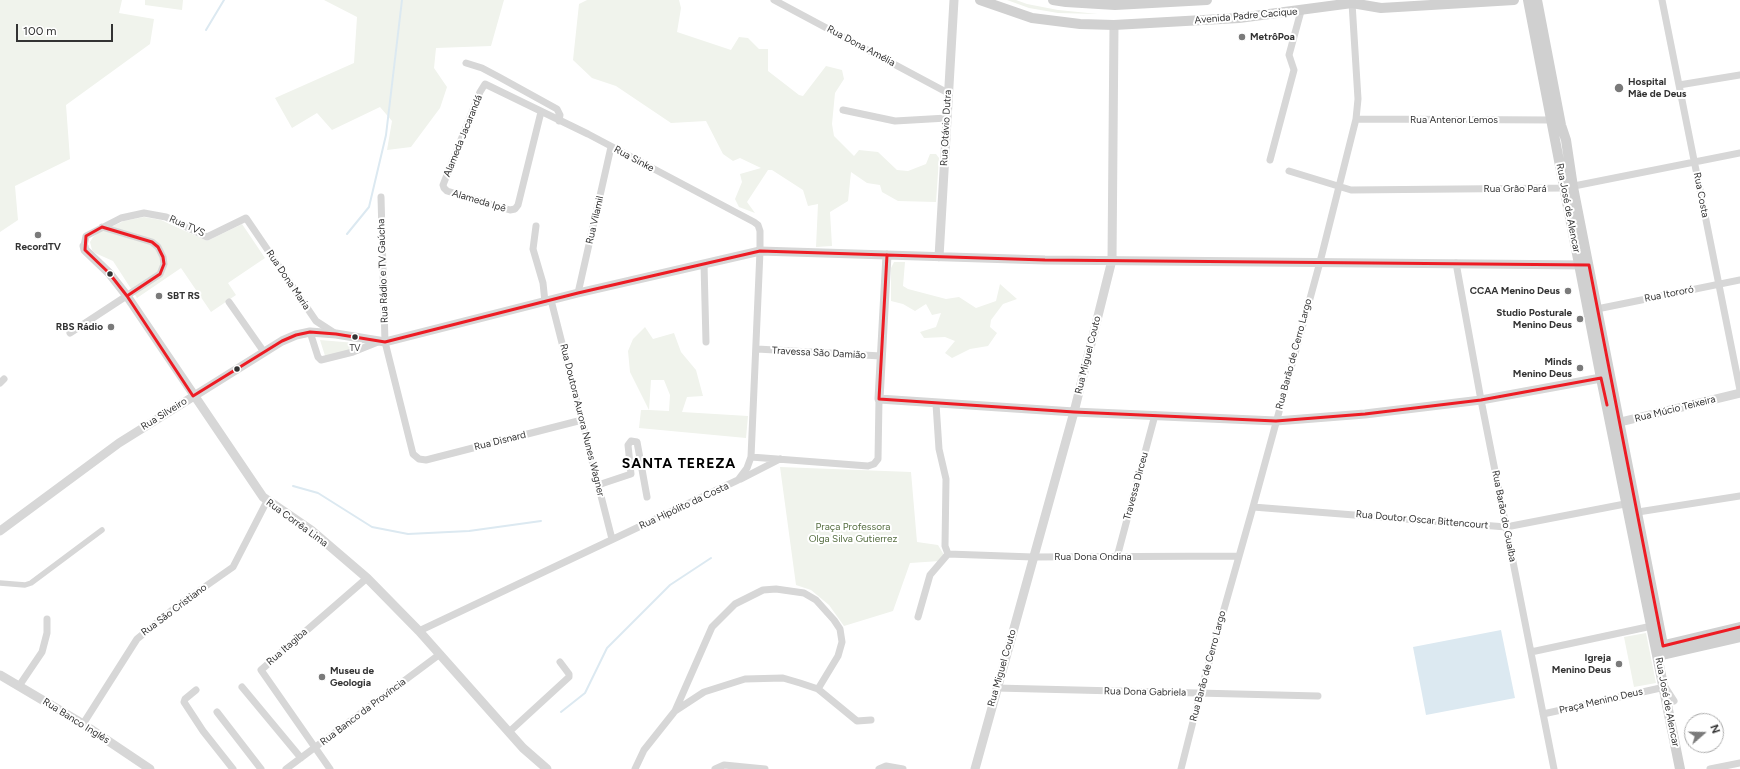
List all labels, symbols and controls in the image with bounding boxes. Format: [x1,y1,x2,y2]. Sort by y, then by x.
street label: Avenida Padre Cacique [1194,6,1298,26]
scale bar [18,16,115,42]
street label: Rua Dona Amélia [825,23,897,69]
text: 100 m [23,24,57,38]
place label: MetrôPoa [1250,31,1295,43]
marker: MetrôPoa [1237,32,1247,42]
place label: Hospital Mãe de Deus [1628,76,1687,100]
marker: Hospital Mãe de Deus [1613,82,1625,94]
street label: Rua Otávio Dutra [938,90,954,166]
street label: Alameda Jacarandá [441,93,485,179]
street label: Rua Antenor Lemos [1410,114,1498,126]
street label: Rua Sinke [612,143,656,175]
street label: Rua José de Alencar [1553,162,1583,254]
street label: Rua Costa [1691,171,1711,219]
street label: Rua Grão Pará [1483,183,1547,195]
street label: Alameda Ipê [451,187,507,215]
street label: Rua Vilamil [584,195,606,245]
street label: Rua TVS [167,213,207,239]
street label: Rua Rádio e TV Gaúcha [375,219,391,323]
marker: RecordTV [33,230,43,240]
place label: RecordTV [15,241,61,253]
street label: Rua Dona Maria [264,248,312,312]
unlabelled marker [105,269,115,279]
street label: Rua Itororó [1643,283,1695,305]
place label: CCAA Menino Deus [1470,285,1560,297]
marker: CCAA Menino Deus [1563,286,1573,296]
place label: SBT RS [167,290,200,302]
marker: SBT RS [154,291,164,301]
street label: Rua Barão de Cerro Largo [1273,297,1315,411]
place label: Studio Posturale Menino Deus [1496,307,1572,330]
marker: Studio Posturale Menino Deus [1575,314,1585,324]
street label: Rua Miguel Couto [1073,315,1103,395]
place label: RBS Rádio [56,321,103,333]
marker: RBS Rádio [106,322,116,332]
marker: TV [350,332,360,342]
place label: TV [349,343,361,353]
street label: Rua Doutora Aurora Nunes Wagner [557,343,607,497]
street label: Travessa São Damião [772,345,866,361]
place label: Minds Menino Deus [1513,356,1572,380]
marker: Minds Menino Deus [1575,363,1585,373]
unlabelled marker [232,364,242,374]
street label: Rua Múcio Teixeira [1633,393,1717,425]
street label: Rua Silveiro [139,395,189,433]
street label: Rua Disnard [473,429,527,453]
street label: Travessa Dirceu [1121,451,1151,521]
district label: SANTA TEREZA [622,456,736,472]
street label: Rua Barão do Guaíba [1489,469,1519,563]
street label: Rua Hipólito da Costa [637,480,731,532]
street label: Rua Corrêa Lima [264,497,330,549]
street label: Rua Doutor Oscar Bittencourt [1355,508,1489,532]
park label: Praça Professora Olga Silva Gutierrez [809,521,897,544]
street label: Rua Dona Ondina [1054,551,1132,563]
street label: Rua São Cristiano [139,581,209,639]
street label: Rua Barão de Cerro Largo [1187,609,1229,723]
street label: Rua Itagiba [264,626,310,668]
street label: Rua Miguel Couto [985,628,1019,708]
place label: Igreja Menino Deus [1552,652,1611,676]
street label: Rua José de Alencar [1652,656,1682,748]
marker: Igreja Menino Deus [1614,659,1624,669]
place label: Museu de Geologia [330,665,374,688]
marker: Museu de Geologia [317,672,327,682]
street label: Rua Banco da Província [318,676,408,748]
street label: Rua Dona Gabriela [1104,685,1186,699]
street label: Praça Menino Deus [1558,686,1644,716]
street label: Rua Banco Inglês [40,696,112,746]
north arrow [1684,713,1724,753]
text: N [1707,723,1722,735]

